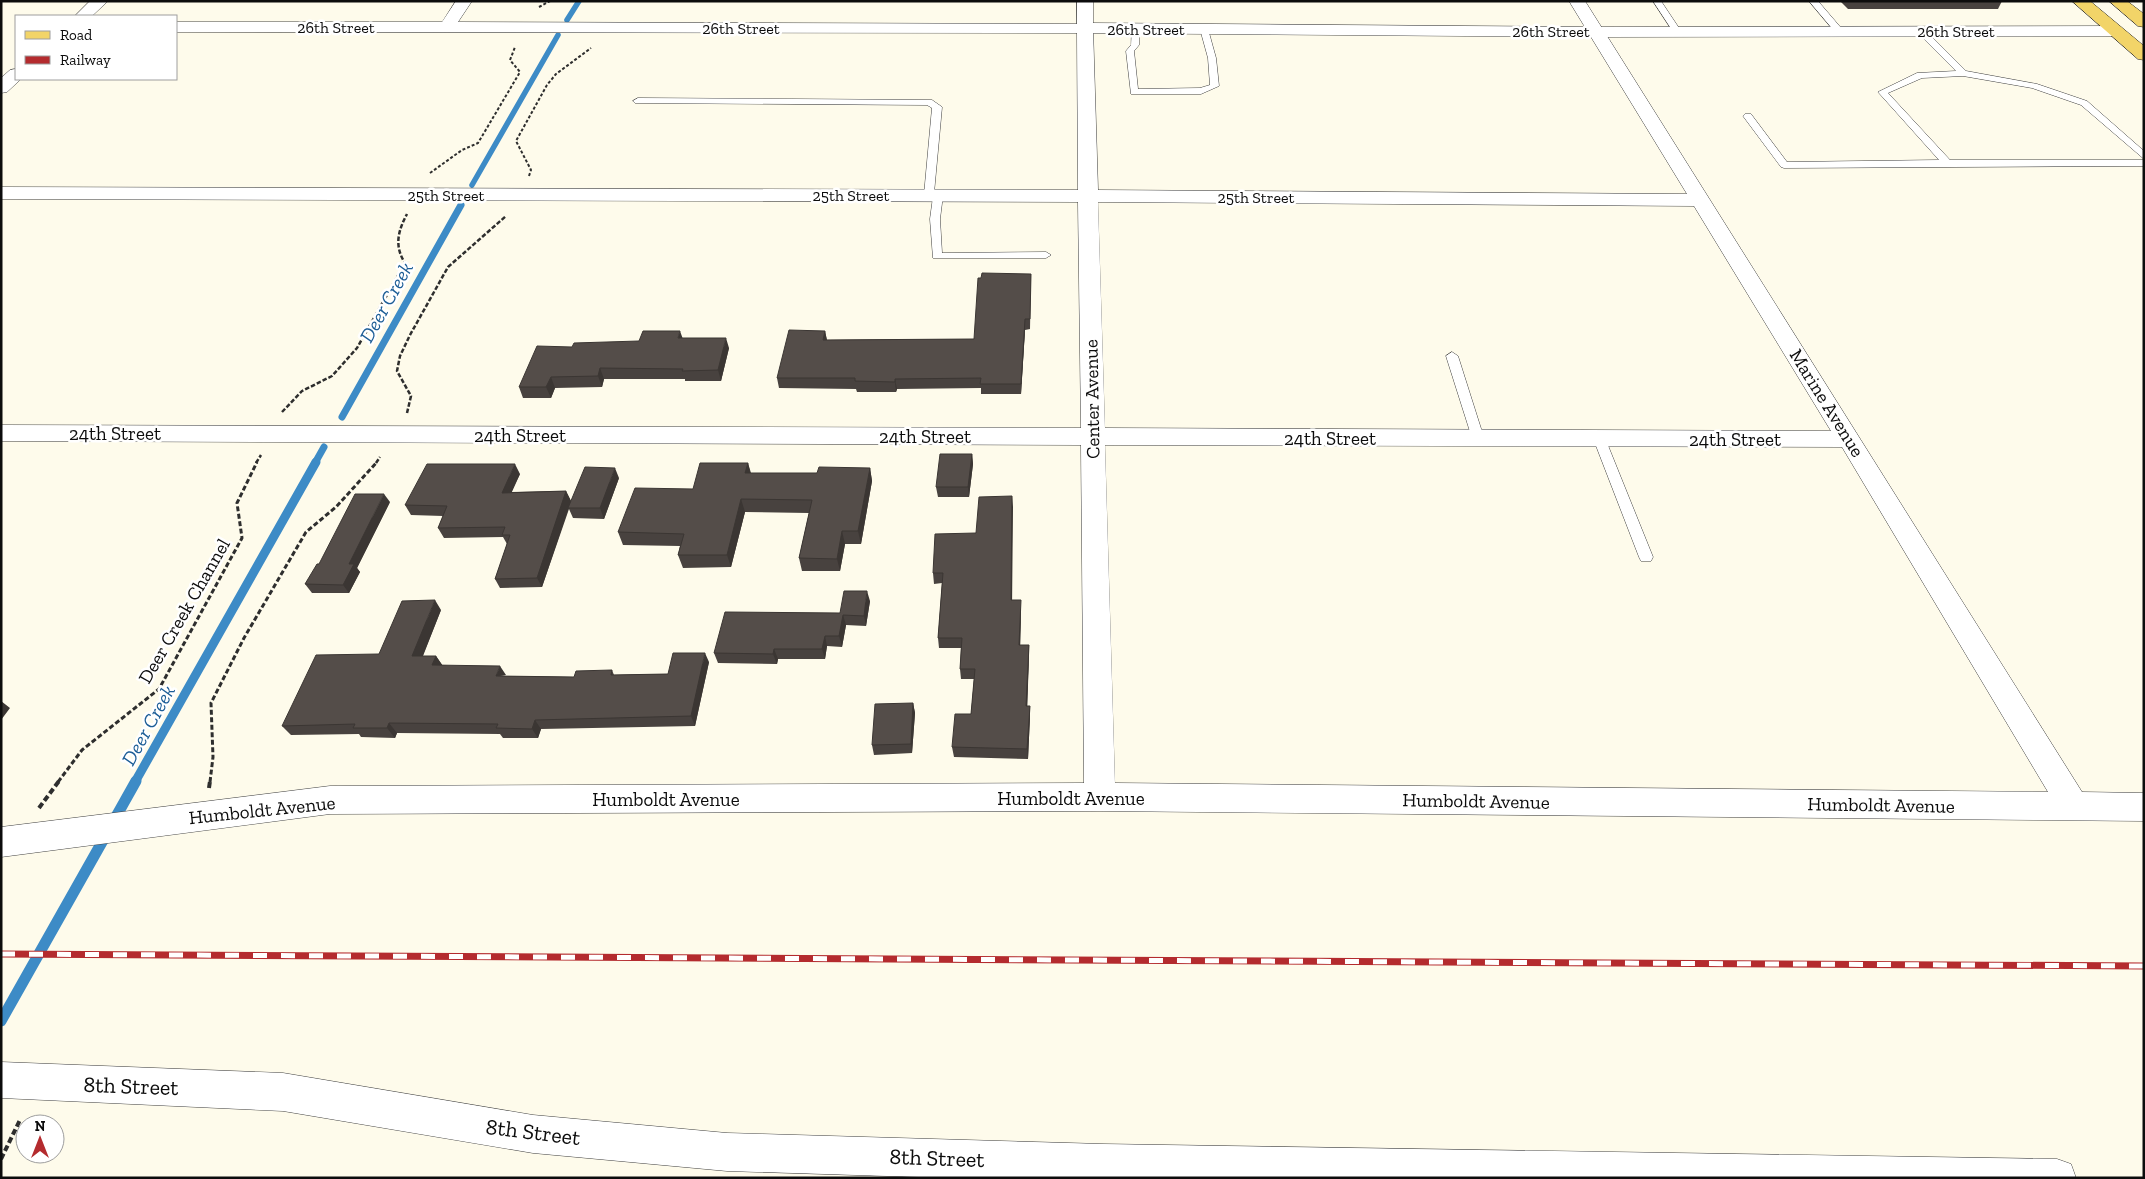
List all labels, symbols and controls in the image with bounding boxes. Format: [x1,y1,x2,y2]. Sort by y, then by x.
legend [15,15,178,80]
street label: 26th Street [297,18,375,37]
street label: 26th Street [702,19,780,38]
street label: 26th Street [1107,20,1185,39]
street label: 26th Street [1512,22,1590,41]
street label: 26th Street [1917,22,1995,41]
text: Road [60,26,93,44]
text: Railway [60,51,111,69]
street label: 25th Street [408,186,485,205]
street label: 25th Street [813,186,890,205]
street label: 25th Street [1218,188,1295,207]
water label: Deer Creek [354,258,418,346]
street label: Center Avenue [1079,339,1105,459]
street label: Marine Avenue [1785,345,1869,461]
street label: 24th Street [69,422,161,445]
street label: 24th Street [474,424,566,447]
street label: 24th Street [879,425,971,448]
street label: 24th Street [1284,427,1376,450]
street label: 24th Street [1689,428,1781,451]
street label: Deer Creek Channel [133,534,235,688]
water label: Deer Creek [116,681,180,769]
street label: Humboldt Avenue [997,787,1145,810]
street label: Humboldt Avenue [592,788,740,811]
street label: Humboldt Avenue [1402,788,1550,814]
street label: Humboldt Avenue [188,791,337,829]
street label: Humboldt Avenue [1807,792,1955,818]
street label: 8th Street [83,1071,180,1101]
street label: 8th Street [484,1113,583,1151]
north arrow [15,1114,65,1164]
text: N [35,1118,46,1135]
street label: 8th Street [889,1143,986,1173]

